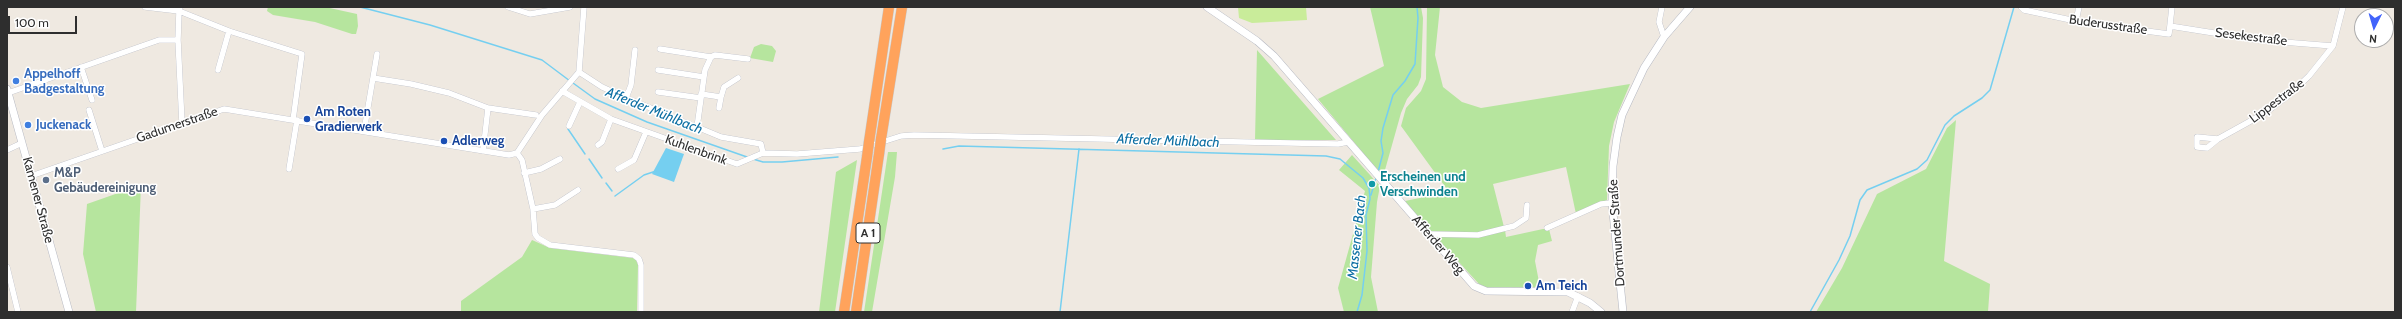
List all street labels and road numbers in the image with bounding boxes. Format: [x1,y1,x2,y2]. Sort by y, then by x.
street label: Buderusstraße [2068,12,2148,38]
street label: Sesekestraße [2214,25,2288,49]
street label: Lippestraße [2247,75,2307,127]
street label: Gadumerstraße [134,104,220,146]
street label: Kuhlenbrink [663,132,729,168]
street label: Kamener Straße [19,155,57,245]
street label: Dortmunder Straße [1605,179,1629,287]
street label: Afferder Weg [1408,212,1468,278]
road number: A 1 [856,223,880,243]

